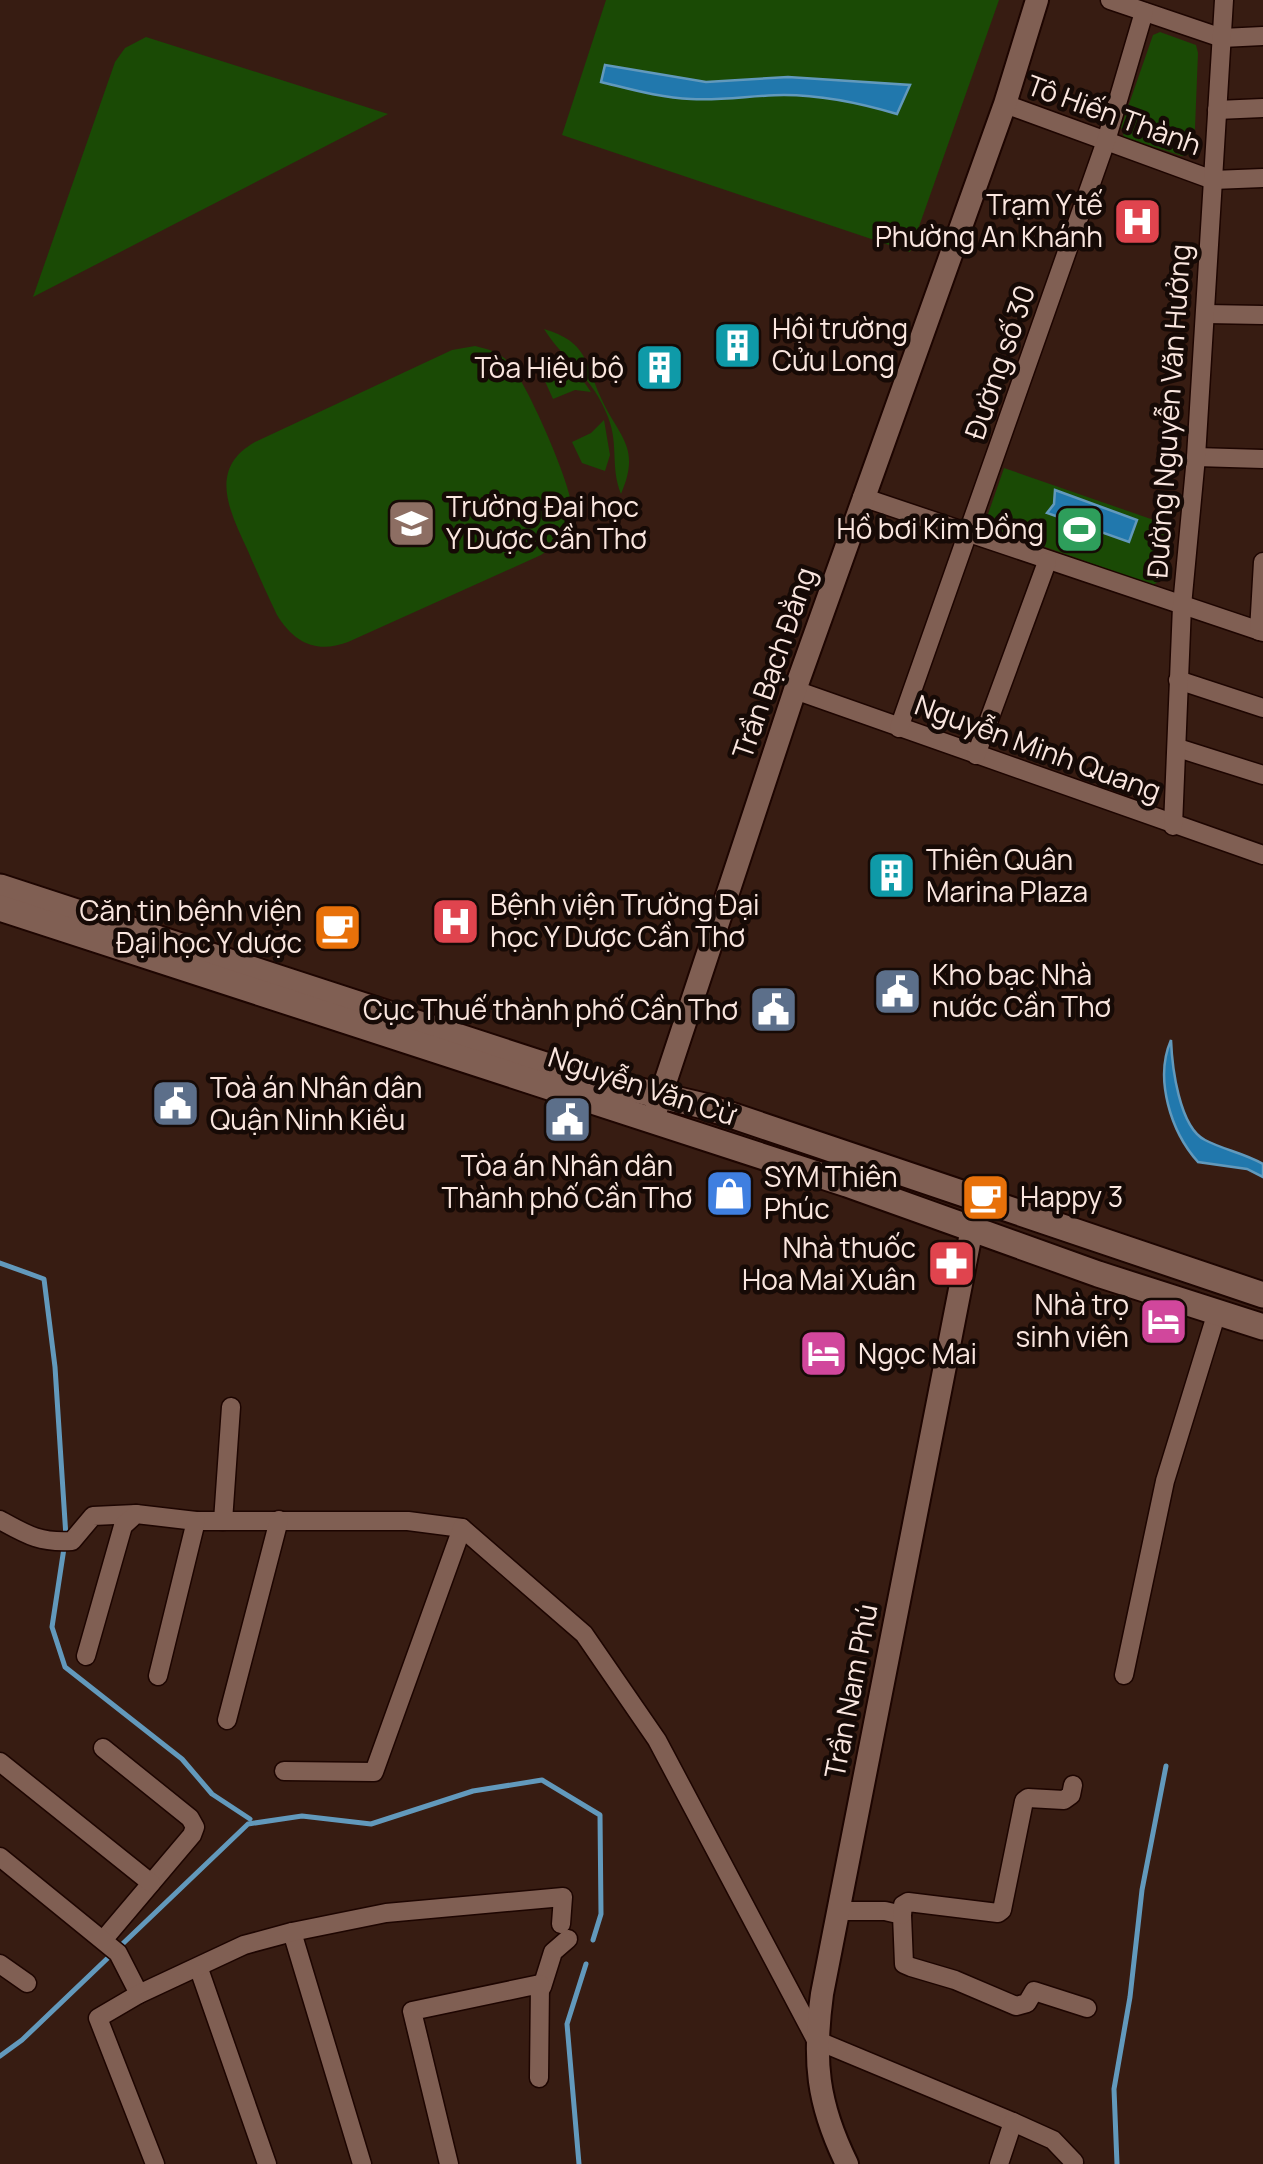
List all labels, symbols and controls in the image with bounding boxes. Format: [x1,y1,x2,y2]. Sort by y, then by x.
street label: Tô Hiến Thành [1022,65,1207,163]
place label: Trạm Y tế Phường An Khánh [875,185,1103,255]
hospital icon: Trạm Y tế Phường An Khánh [1112,195,1164,247]
street label: Đường Nguyễn Văn Hưởng [1137,243,1199,579]
street label: Đường số 30 [955,280,1043,444]
place label: Hội trường Cửu Long [772,309,908,379]
building icon: Hội trường Cửu Long [711,319,763,371]
building icon: Tòa Hiệu bộ [633,342,685,394]
place label: Tòa Hiệu bộ [474,348,624,386]
place label: Trường Đại học Y Dược Cần Thơ [446,487,647,557]
school or university icon: Trường Đại học Y Dược Cần Thơ [385,497,437,549]
sports icon: Hồ bơi Kim Đồng [1053,503,1105,555]
place label: Hồ bơi Kim Đồng [836,509,1044,547]
street label: Trần Bạch Đằng [722,562,824,764]
street label: Nguyễn Minh Quang [910,685,1167,809]
place label: Thiên Quân Marina Plaza [926,840,1088,910]
building icon: Thiên Quân Marina Plaza [865,850,917,902]
place label: Bệnh viện Trường Đại học Y Dược Cần Thơ [490,885,760,955]
place label: Căn tin bệnh viện Đại học Y dược [79,891,302,961]
hospital icon: Bệnh viện Trường Đại học Y Dược Cần Thơ [429,895,481,947]
cafe icon: Căn tin bệnh viện Đại học Y dược [311,901,363,953]
place label: Kho bạc Nhà nước Cần Thơ [932,955,1111,1025]
public building icon: Kho bạc Nhà nước Cần Thơ [871,965,923,1017]
public building icon: Cục Thuế thành phố Cần Thơ [747,984,799,1036]
place label: Cục Thuế thành phố Cần Thơ [363,990,738,1028]
street label: Nguyễn Văn Cừ [544,1037,742,1134]
place label: Toà án Nhân dân Quận Ninh Kiều [210,1068,422,1138]
public building icon: Toà án Nhân dân Quận Ninh Kiều [149,1078,201,1130]
public building icon: Tòa án Nhân dân Thành phố Cần Thơ [541,1093,593,1145]
place label: Tòa án Nhân dân Thành phố Cần Thơ [442,1146,692,1216]
place label: SYM Thiên Phúc [764,1157,898,1227]
shop icon: SYM Thiên Phúc [703,1167,755,1219]
cafe icon: Happy 3 [959,1171,1011,1223]
place label: Happy 3 [1020,1177,1123,1215]
place label: Nhà thuốc Hoa Mai Xuân [742,1228,916,1298]
pharmacy icon: Nhà thuốc Hoa Mai Xuân [925,1238,977,1290]
place label: Nhà trọ sinh viên [1016,1285,1129,1355]
hotel icon: Nhà trọ sinh viên [1138,1295,1190,1347]
hotel icon: Ngọc Mai [797,1328,849,1380]
place label: Ngọc Mai [858,1334,977,1372]
street label: Trần Nam Phú [814,1600,886,1781]

